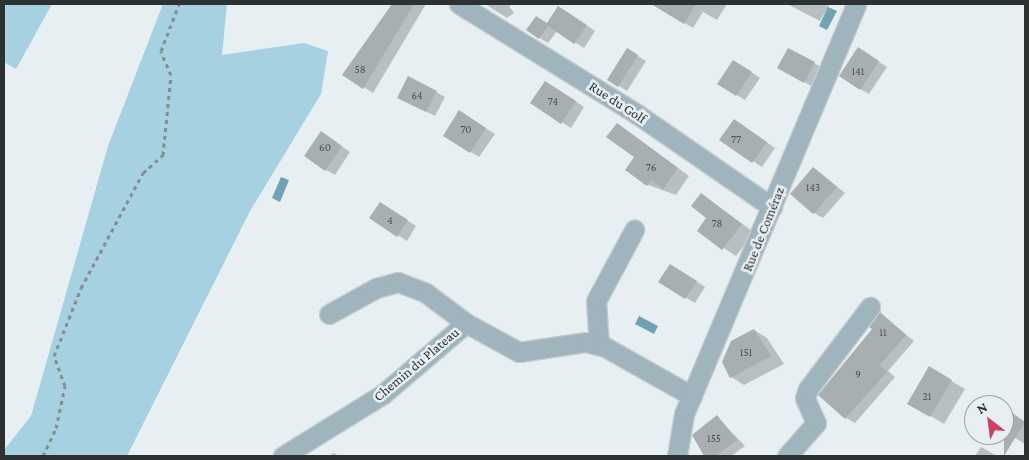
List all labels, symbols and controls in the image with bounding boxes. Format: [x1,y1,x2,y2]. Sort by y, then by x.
house number: 58 [354,62,366,76]
house number: 141 [852,64,864,78]
street label: Rue du Golf [586,77,650,127]
house number: 64 [411,88,423,102]
house number: 74 [548,94,558,108]
house number: 70 [460,122,472,136]
house number: 77 [731,132,741,146]
house number: 60 [319,140,331,154]
house number: 76 [646,160,656,174]
house number: 143 [806,180,820,194]
street label: Rue de Coméraz [738,184,788,274]
house number: 4 [387,213,393,227]
house number: 78 [712,216,722,230]
street label: Chemin du Plateau [370,323,462,405]
house number: 11 [879,325,887,339]
house number: 151 [740,345,752,359]
house number: 9 [855,367,861,381]
house number: 21 [923,389,931,403]
north arrow [964,395,1014,445]
text: N [974,399,990,417]
house number: 155 [707,431,721,445]

